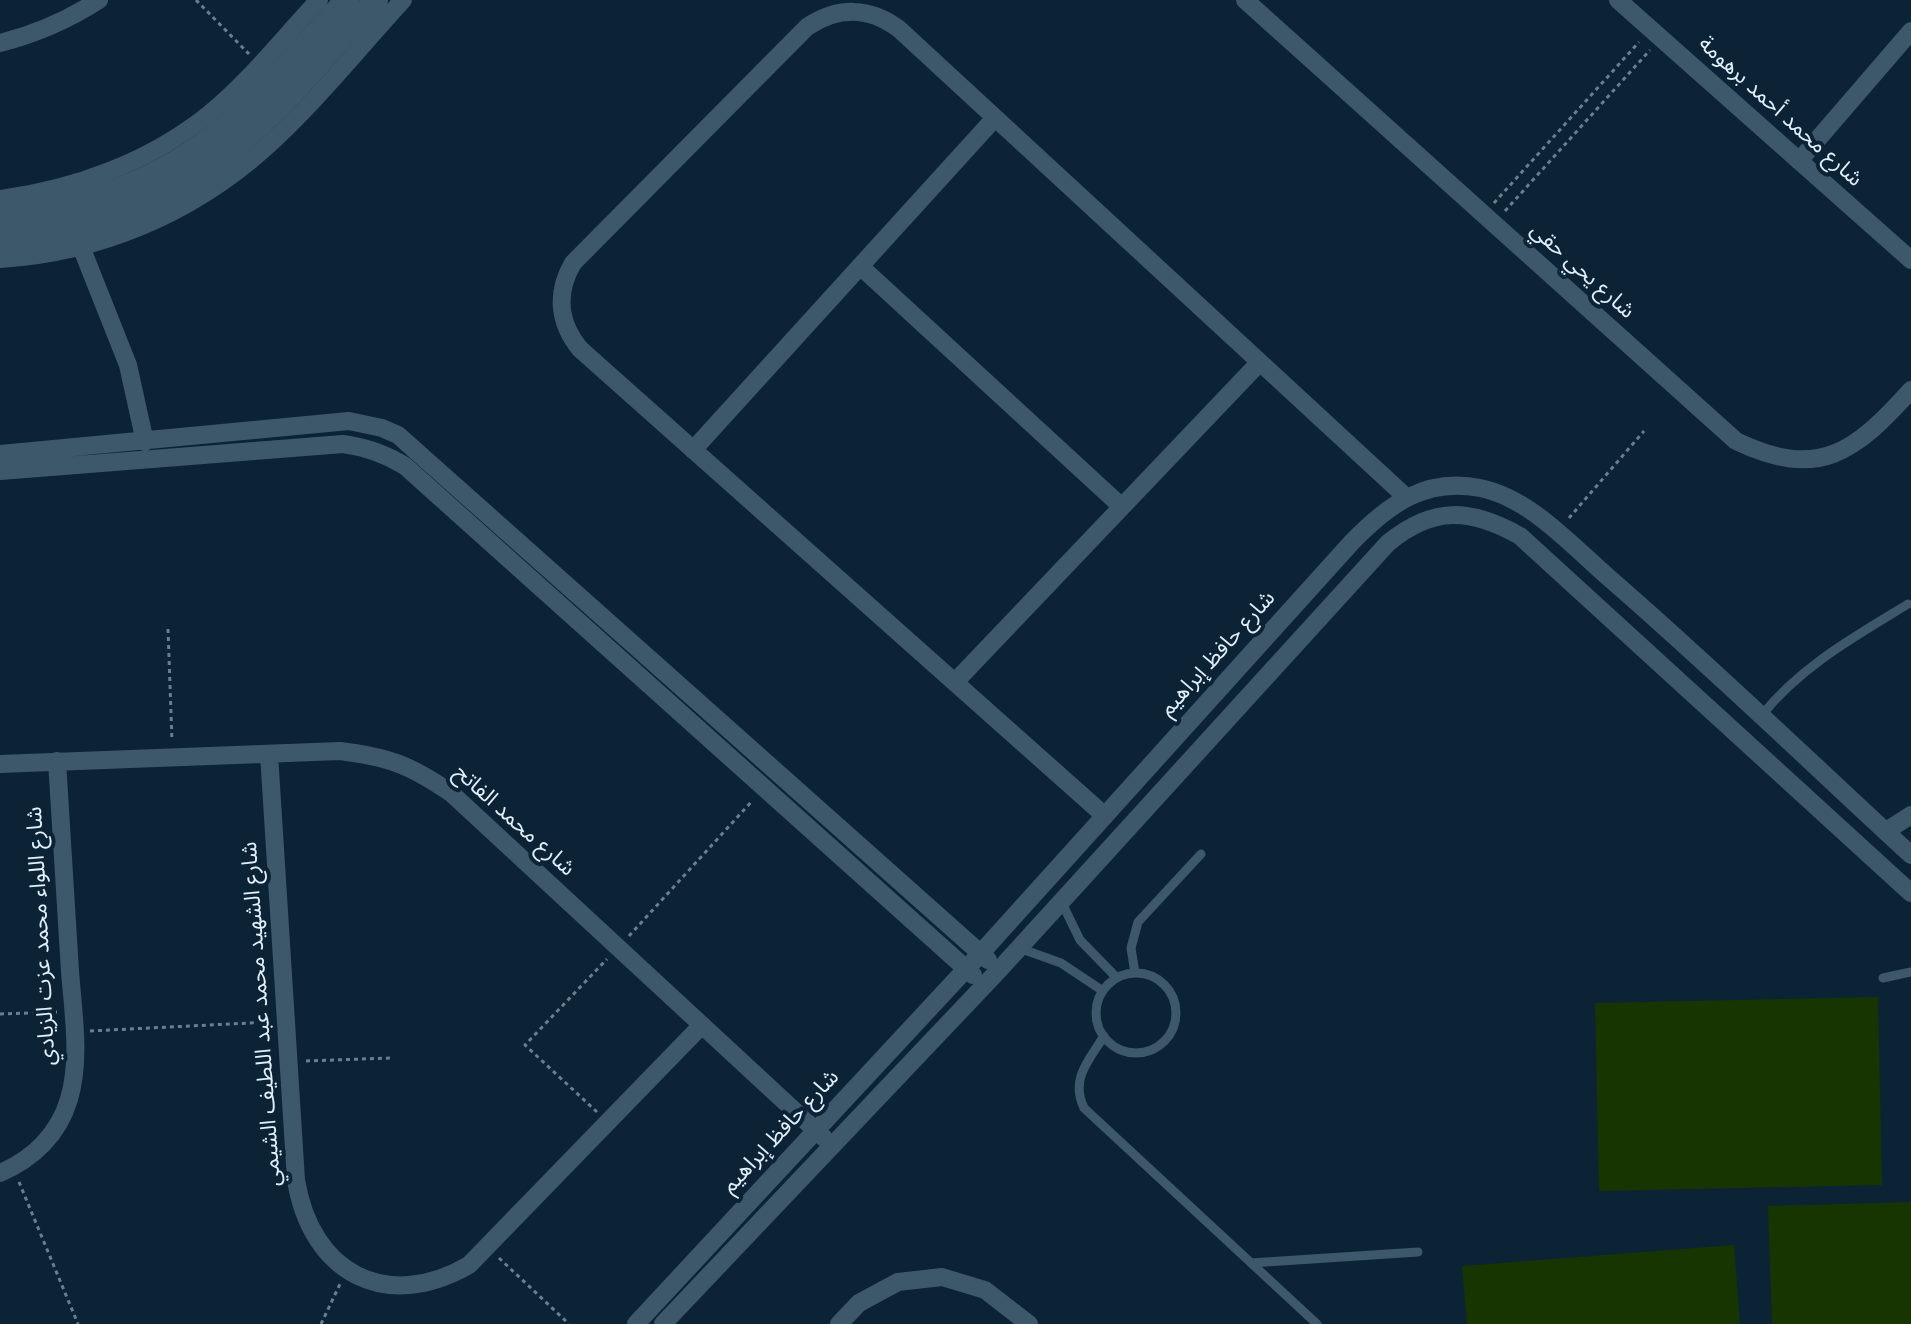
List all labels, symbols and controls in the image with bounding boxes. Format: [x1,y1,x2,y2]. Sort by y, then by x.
street label: شارع محمد أحمد برهومة [1692,31,1868,193]
street label: شارع يحي حقي [1524,217,1640,325]
street label: شارع حافظ إبراهيم [1155,586,1281,722]
street label: شارع محمد الفاتح [448,760,580,882]
street label: شارع اللواء محمد عزت الزيادي [22,806,62,1066]
street label: شارع الشهيد محمد عبد اللطيف الشيمي [237,841,287,1187]
street label: شارع حافظ إبراهيم [717,1065,845,1199]

